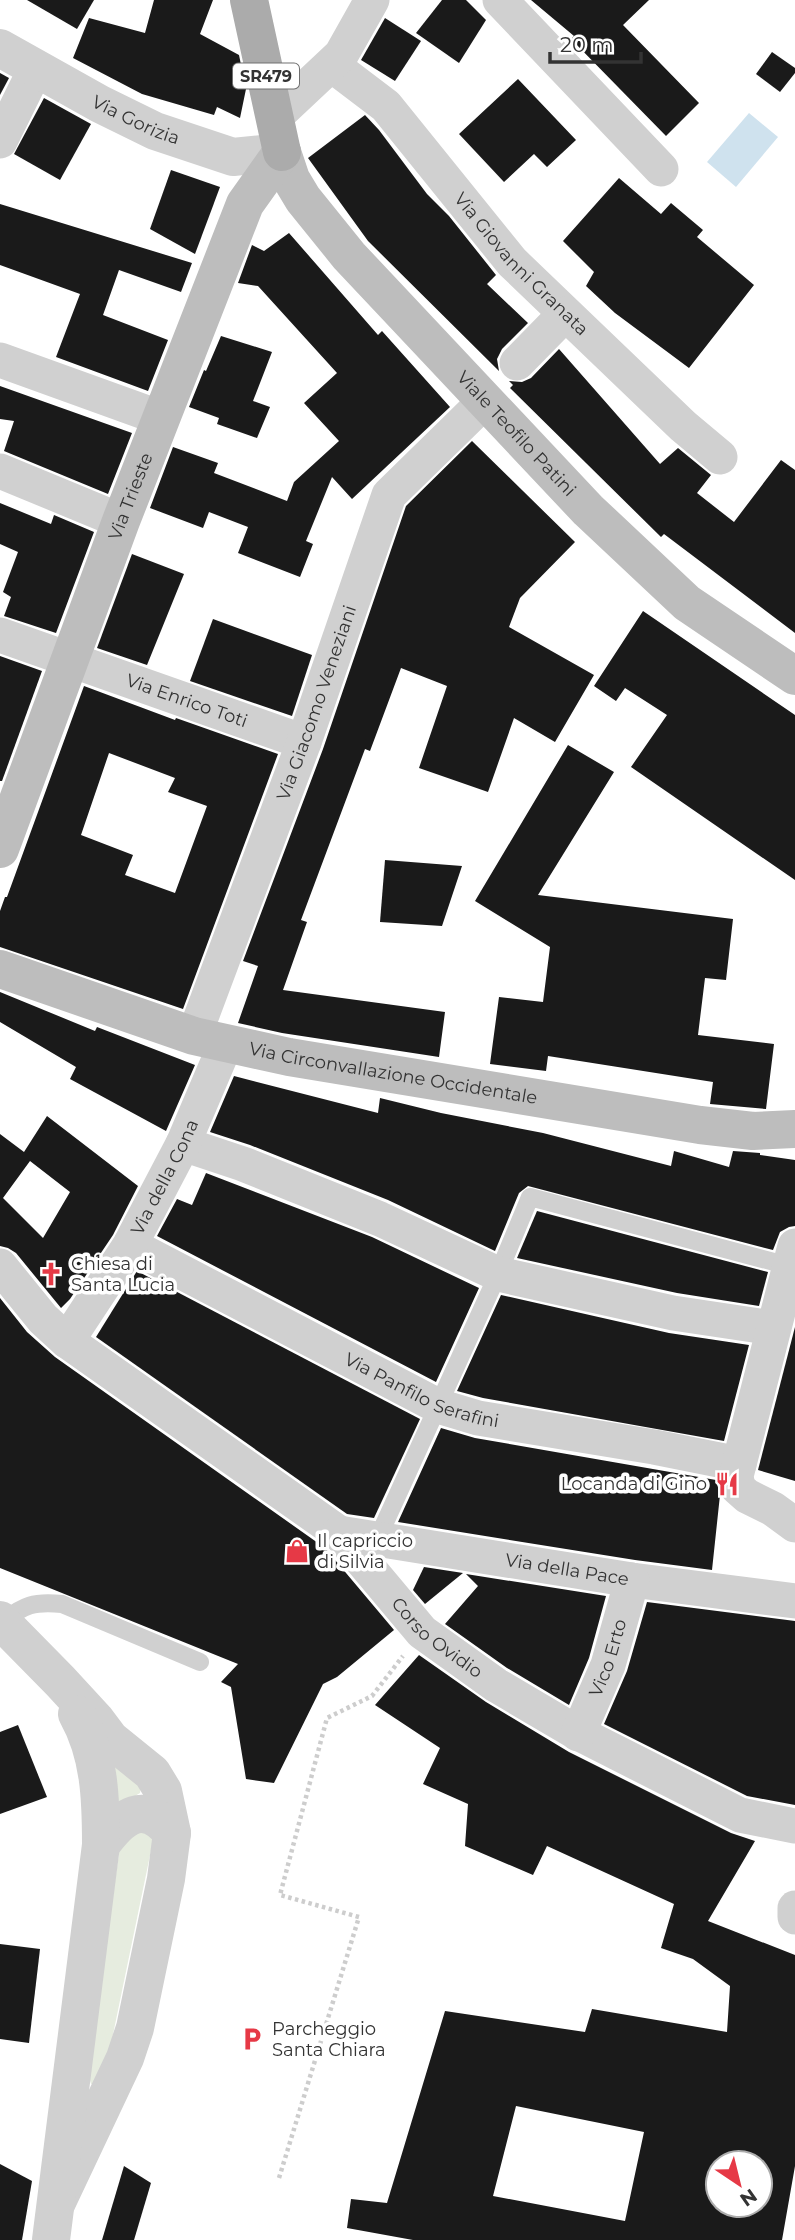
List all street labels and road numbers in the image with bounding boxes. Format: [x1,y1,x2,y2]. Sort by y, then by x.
road number: SR479 [233,64,299,88]
street label: Via Gorizia [88,91,182,149]
street label: Via Giovanni Granata [449,188,593,340]
street label: Viale Teofilo Patini [452,366,580,501]
street label: Via Trieste [104,449,158,543]
street label: Via Giacomo Veneziani [272,602,361,804]
street label: Via Enrico Toti [123,669,251,732]
street label: Via Circonvallazione Occidentale [247,1037,539,1109]
street label: Via della Cona [126,1116,203,1239]
street label: Via Panfilo Serafini [341,1348,501,1432]
street label: Via della Pace [504,1549,631,1590]
street label: Corso Ovidio [387,1593,487,1683]
street label: Vico Erto [584,1617,631,1700]

